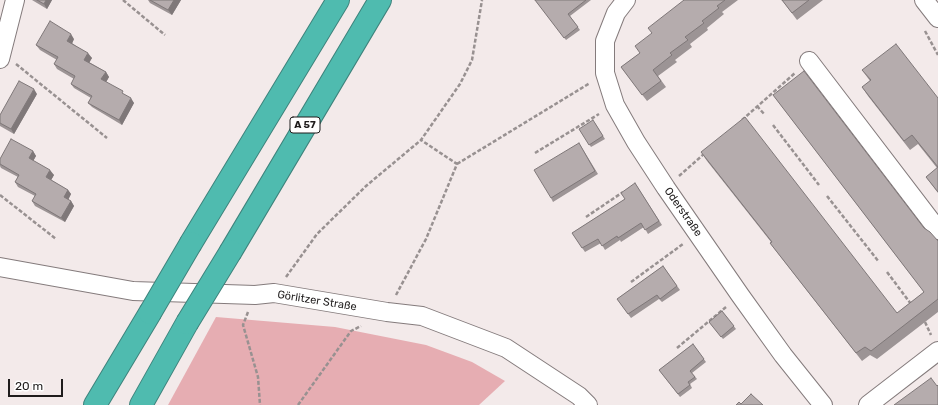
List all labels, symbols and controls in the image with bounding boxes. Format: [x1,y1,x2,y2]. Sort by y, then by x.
road number: A 57 [290,117,320,133]
street label: Oderstraße [661,185,705,239]
street label: Görlitzer Straße [276,288,358,314]
scale bar [10,371,65,397]
text: 20 m [15,379,43,393]

